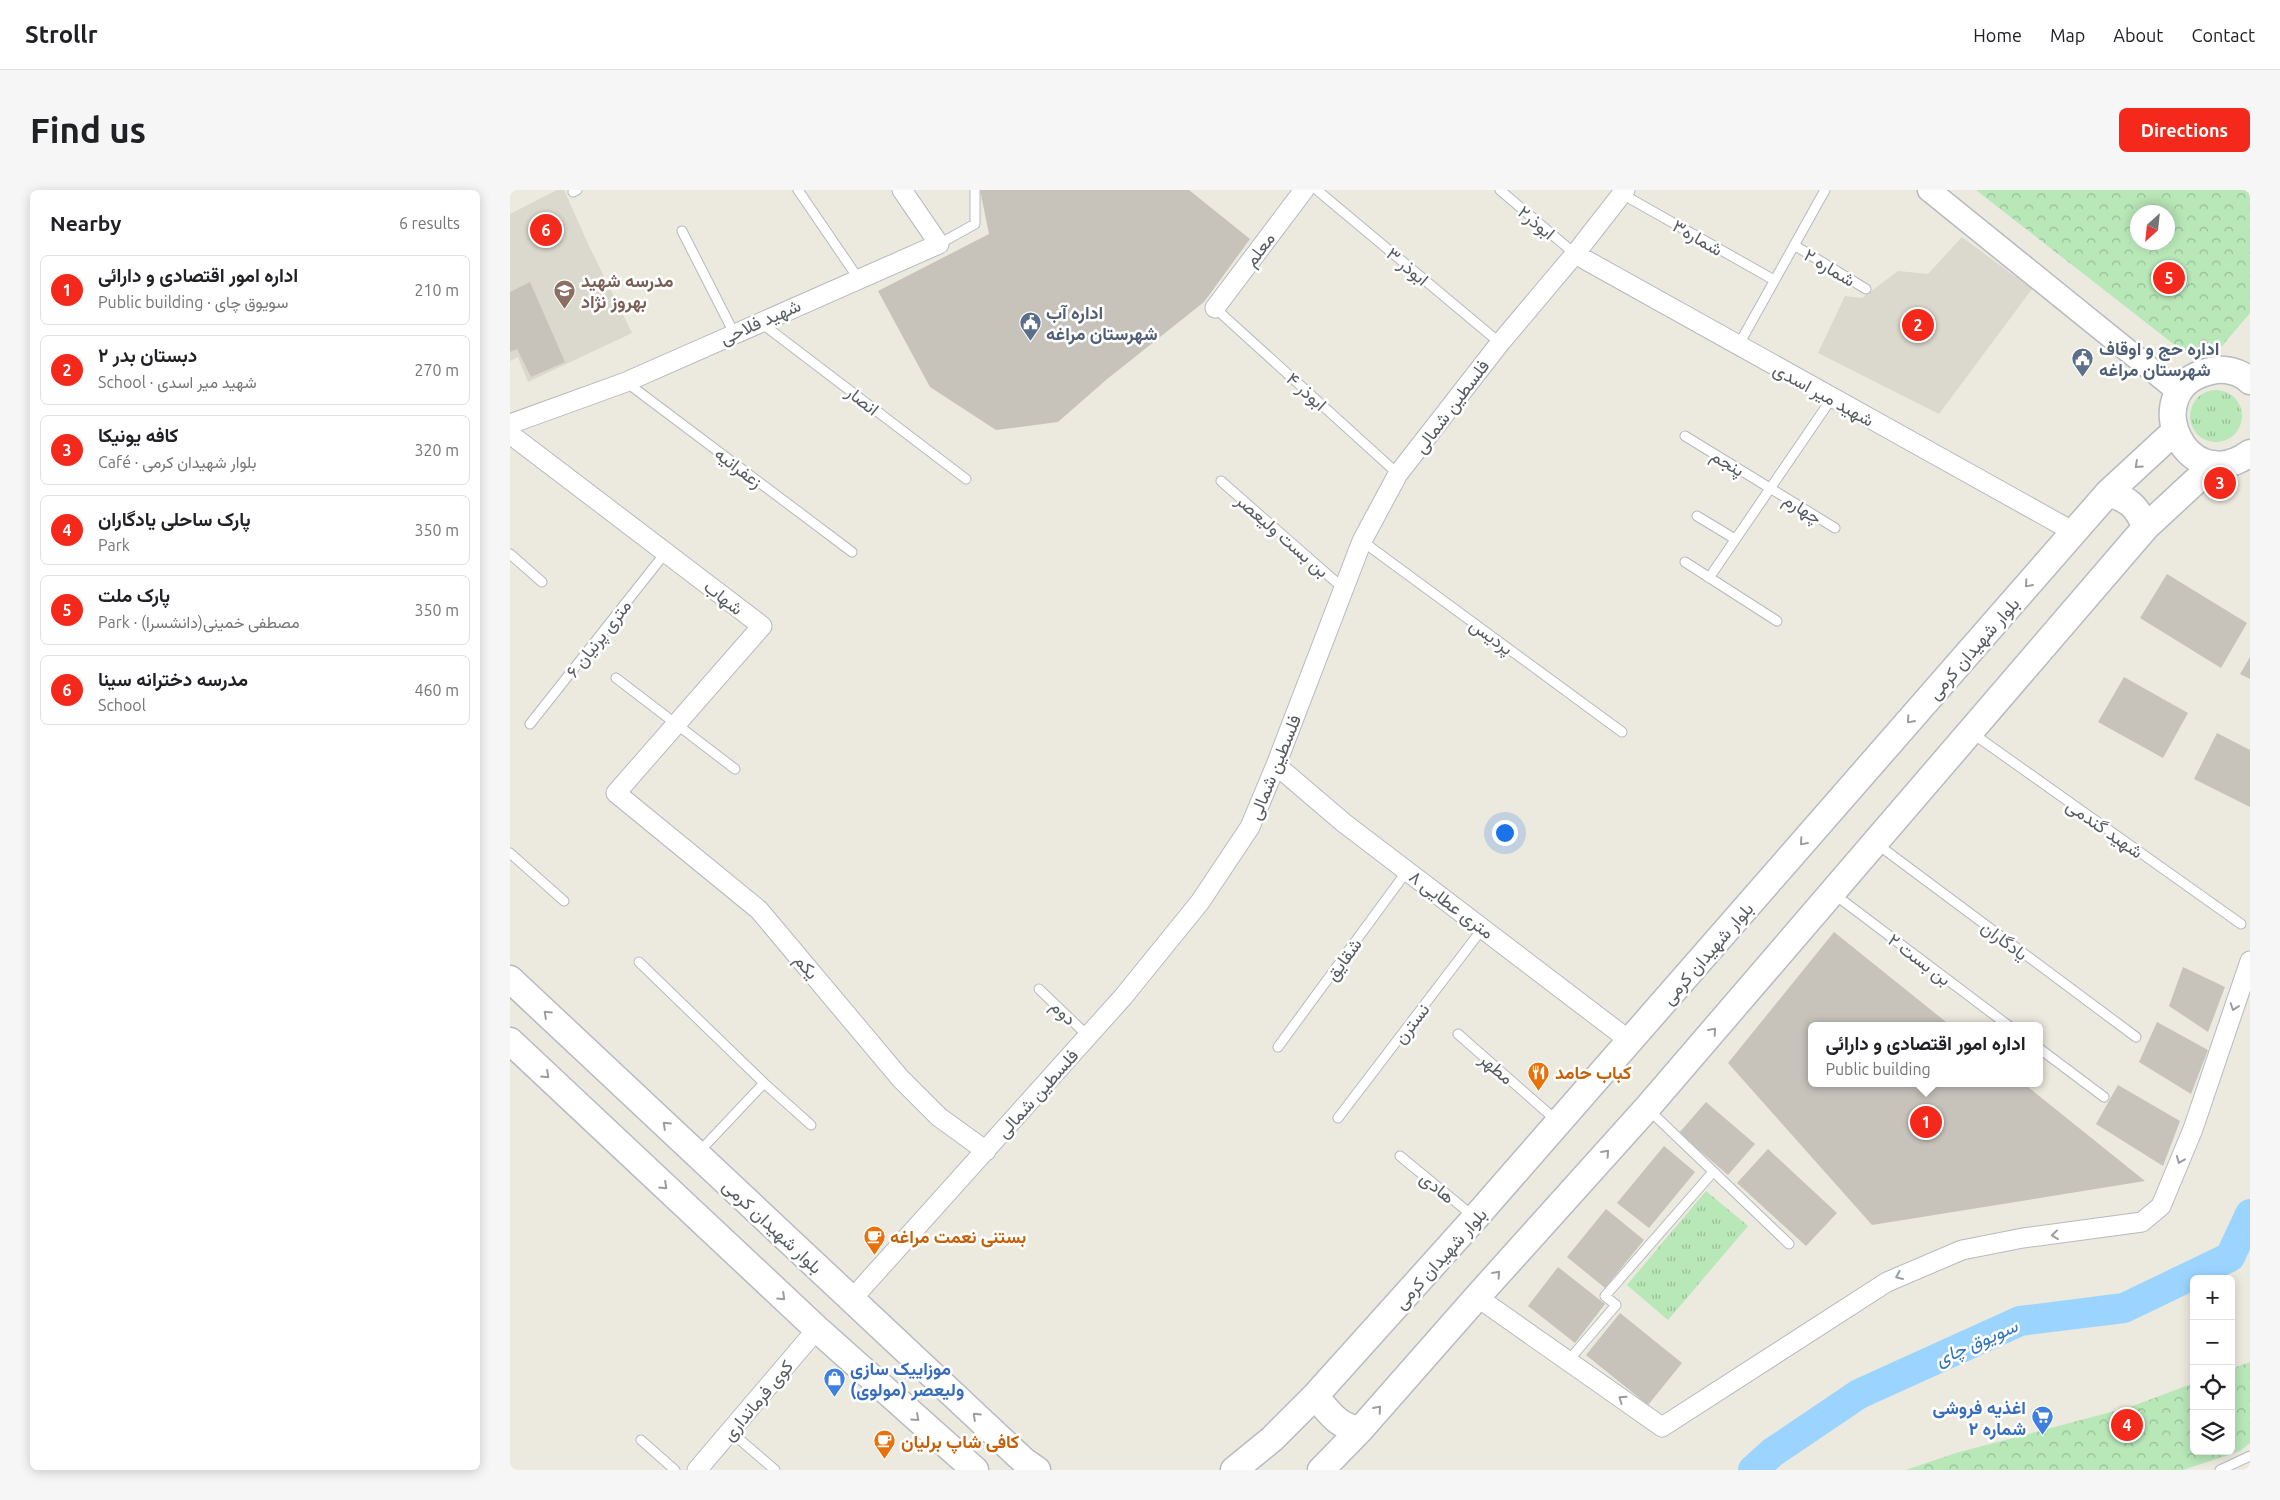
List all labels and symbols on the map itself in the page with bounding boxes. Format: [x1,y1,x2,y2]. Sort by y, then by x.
street label: ابوذر۲ [1513,201,1559,245]
north arrow [2130,205,2175,250]
pin: 6 [530,211,562,249]
street label: شماره۳ [1669,215,1726,261]
street label: معلم [1240,228,1281,272]
street label: ابوذر ۳ [1382,243,1433,291]
street label: شماره ۲ [1800,244,1859,292]
pin: 5 [2153,259,2185,297]
place label: مدرسه شهید بهروز نژاد [581,270,674,313]
school or university icon: مدرسه شهید بهروز نژاد [553,278,577,309]
street label: شهید فلاحی [717,294,804,349]
place label: اداره آب شهرستان مراغه [1046,302,1158,345]
pin: 2 [1902,306,1934,344]
public building icon: اداره آب شهرستان مراغه [1018,310,1042,341]
place label: اداره حج و اوقاف شهرستان مراغه [2099,338,2219,381]
public building icon: اداره حج و اوقاف شهرستان مراغه [2071,346,2095,377]
street label: فلسطین شمالی [1409,355,1494,458]
street label: شهید میر اسدی [1769,358,1878,432]
street label: ابوذر ۴ [1282,368,1331,416]
street label: انصار [841,381,883,420]
street label: زعفرانیه [710,443,767,493]
street label: پنجم [1706,444,1748,482]
one-way arrow [2135,459,2144,468]
pin: 3 [2204,464,2236,502]
street label: بن بست ولیعصر [1231,489,1333,582]
street label: چهارم [1779,489,1826,530]
street label: شهاب [699,576,747,620]
one-way arrow [2025,579,2034,588]
street label: بلوار شهیدان کرمی [1923,593,2024,704]
street label: ۶ متری پرنیان [561,595,637,683]
street label: پردیس [1465,614,1517,661]
street label: فلسطین شمالی [1244,711,1306,823]
one-way arrow [1907,714,1916,723]
street label: شهید گندمی [2062,794,2147,863]
your location [1492,820,1518,846]
one-way arrow [1800,837,1809,846]
street label: ۸ متری عطایی [1405,866,1498,944]
street label: بلوار شهیدان کرمی [1657,898,1758,1009]
street label: یادگاران [1977,916,2032,965]
street label: بن بست ۲ [1884,929,1955,991]
street label: شقایق [1321,934,1367,985]
street label: یکم [789,950,823,984]
street label: دوم [1045,995,1081,1031]
street label: نسترن [1389,999,1434,1048]
one-way arrow [2230,1002,2240,1011]
one-way arrow [544,1011,553,1020]
one-way arrow [1707,1028,1715,1037]
street label: فلسطین شمالی [992,1045,1083,1143]
street label: مطهر [1474,1047,1518,1089]
restaurant icon: کباب حامد [1527,1060,1551,1091]
place label: کباب حامد [1555,1062,1631,1084]
one-way arrow [540,1069,549,1078]
pin: 1 [1910,1103,1942,1141]
one-way arrow [663,1122,672,1131]
one-way arrow [1600,1150,1609,1159]
one-way arrow [2176,1155,2186,1164]
street label: هادی [1415,1167,1459,1208]
street label: بلوار شهیدان کرمی [718,1175,827,1279]
one-way arrow [658,1180,667,1189]
street label: بلوار شهیدان کرمی [1390,1204,1492,1314]
cafe icon: بستنی نعمت مراغه [862,1224,886,1255]
place label: بستنی نعمت مراغه [890,1226,1026,1248]
one-way arrow [2051,1229,2059,1240]
one-way arrow [1895,1270,1904,1281]
one-way arrow [1491,1271,1500,1280]
one-way arrow [777,1291,786,1300]
water label: سویوق چای [1932,1314,2023,1373]
street label: کوی فرمانداری [718,1356,798,1445]
place label: موزاییک سازی ولیعصر (مولوی) [850,1358,964,1401]
shop icon: موزاییک سازی ولیعصر (مولوی) [822,1366,846,1397]
one-way arrow [1619,1396,1628,1405]
place label: اغذیه فروشی شماره ۲ [1933,1397,2026,1440]
supermarket icon: اغذیه فروشی شماره ۲ [2030,1405,2054,1436]
one-way arrow [1373,1406,1382,1415]
pin: 4 [2111,1406,2143,1444]
one-way arrow [911,1412,920,1421]
one-way arrow [972,1413,981,1422]
cafe icon: کافی شاپ برلیان [873,1429,897,1460]
place label: کافی شاپ برلیان [901,1431,1019,1454]

